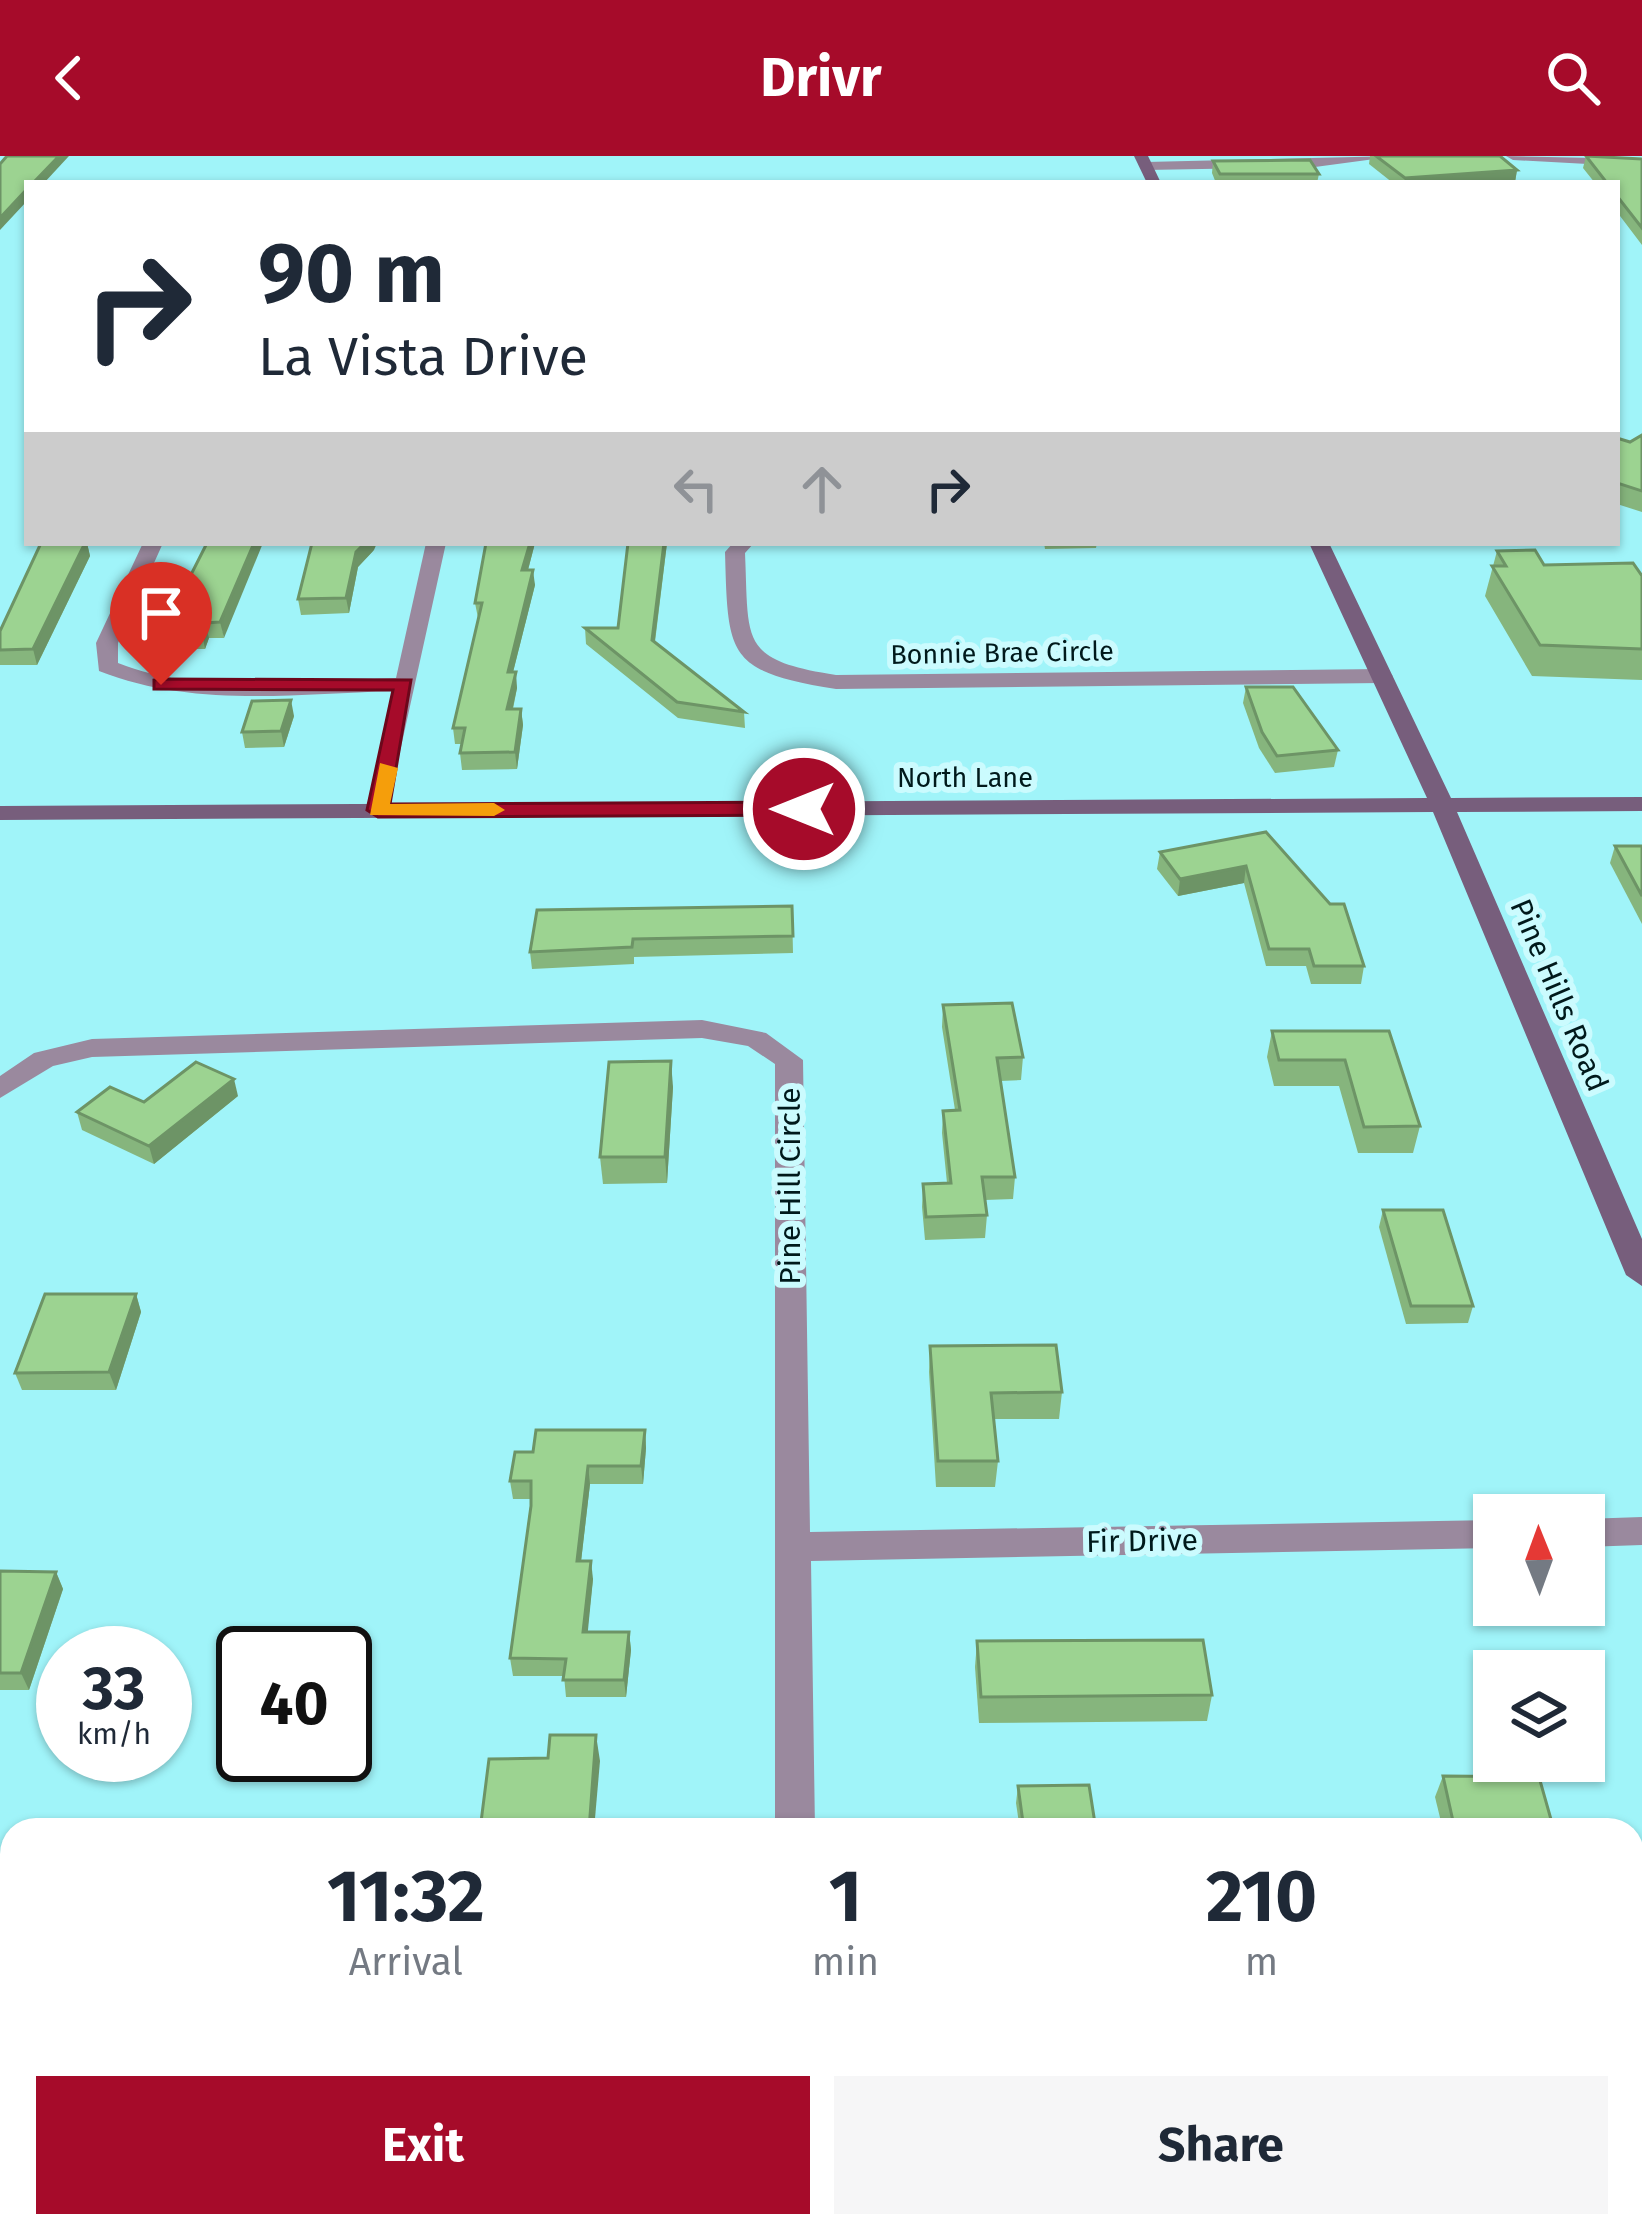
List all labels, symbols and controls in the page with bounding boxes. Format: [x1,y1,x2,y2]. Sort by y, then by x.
icon: back [36,45,102,111]
icon: search [1540,45,1606,111]
text: Drivr [760,46,882,110]
text: 90 m [258,223,445,324]
icon: right [60,228,216,384]
text: La Vista Drive [258,325,588,389]
icon: left [663,456,729,522]
icon: ahead [789,456,855,522]
icon: right [915,456,981,522]
pin [110,562,212,685]
icon: arrive [128,580,194,646]
street label: Bonnie Brae Circle [890,635,1114,671]
position arrow [741,746,867,872]
street label: North Lane [897,762,1033,794]
street label: Pine Hills Road [1502,893,1616,1097]
street label: Pine Hill Circle [772,1087,808,1285]
north arrow [1473,1494,1605,1626]
map controls [1473,1494,1605,1782]
street label: Fir Drive [1086,1522,1198,1560]
speed limit sign: 40 [216,1626,372,1782]
button: layers [1473,1650,1605,1782]
text: 33 [83,1653,145,1725]
text: km/h [77,1716,151,1752]
text: 11:32 [327,1854,485,1940]
text: 1 [829,1854,862,1940]
text: 210 [1206,1854,1317,1940]
text: Arrival [349,1939,463,1985]
text: min [812,1939,879,1985]
text: m [1245,1939,1278,1985]
button: Exit [36,2076,810,2214]
button: Share [834,2076,1608,2214]

